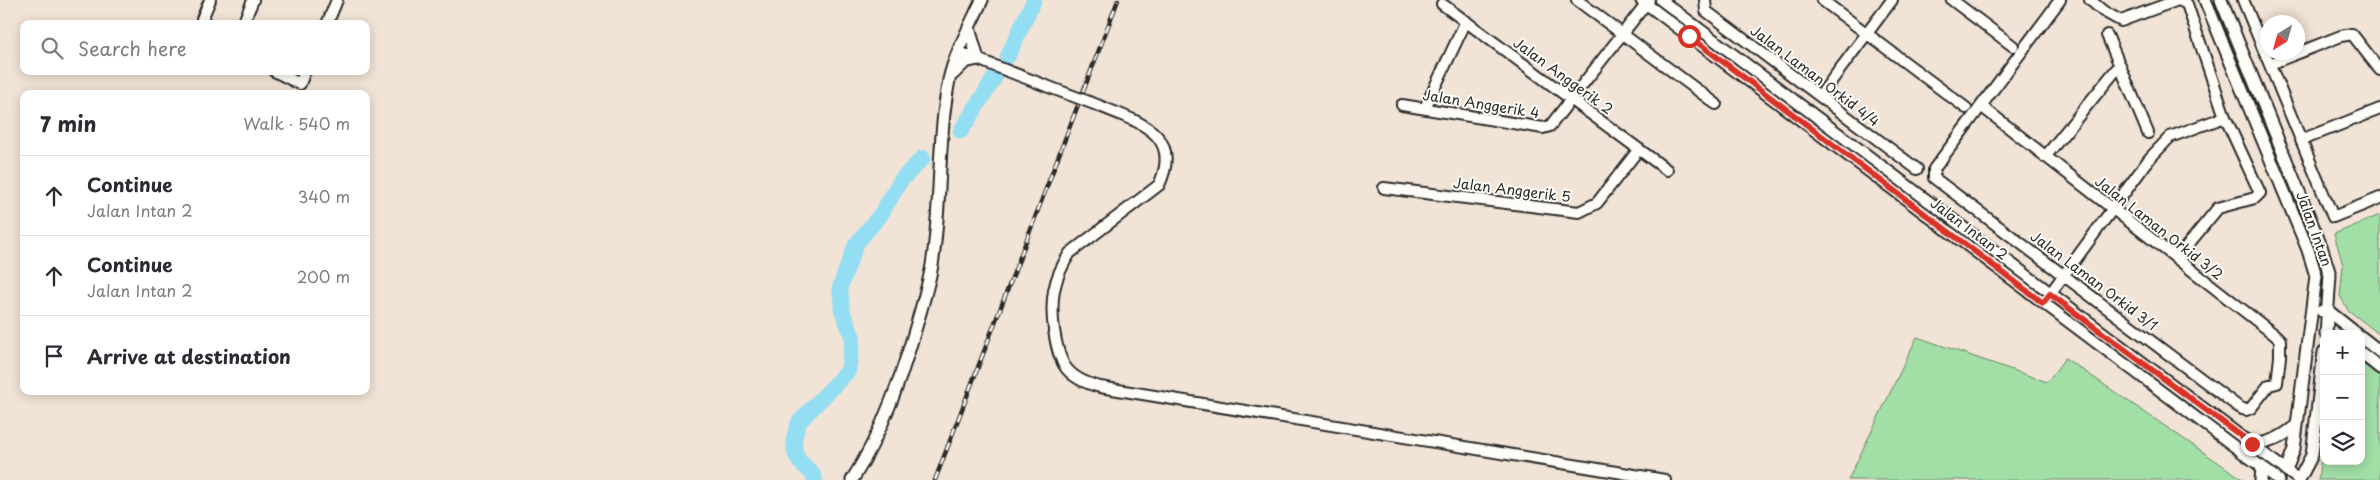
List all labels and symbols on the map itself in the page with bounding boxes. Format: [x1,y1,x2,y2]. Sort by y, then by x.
north arrow [2260,15,2305,60]
street label: Jalan Laman Orkid 4/4 [1746,20,1884,131]
route start [1678,25,1701,48]
street label: Jalan Anggerik 2 [1509,32,1618,119]
street label: Jalan Anggerik 4 [1421,84,1541,123]
street label: Jalan Laman Orkid 3/2 [2091,171,2228,285]
street label: Jalan Anggerik 5 [1452,172,1572,207]
street label: Jalan Intan [2291,188,2338,269]
street label: Jalan Intan 2 [1926,192,2013,265]
street label: Jalan Laman Orkid 3/1 [2026,226,2162,335]
route end [2241,433,2264,456]

